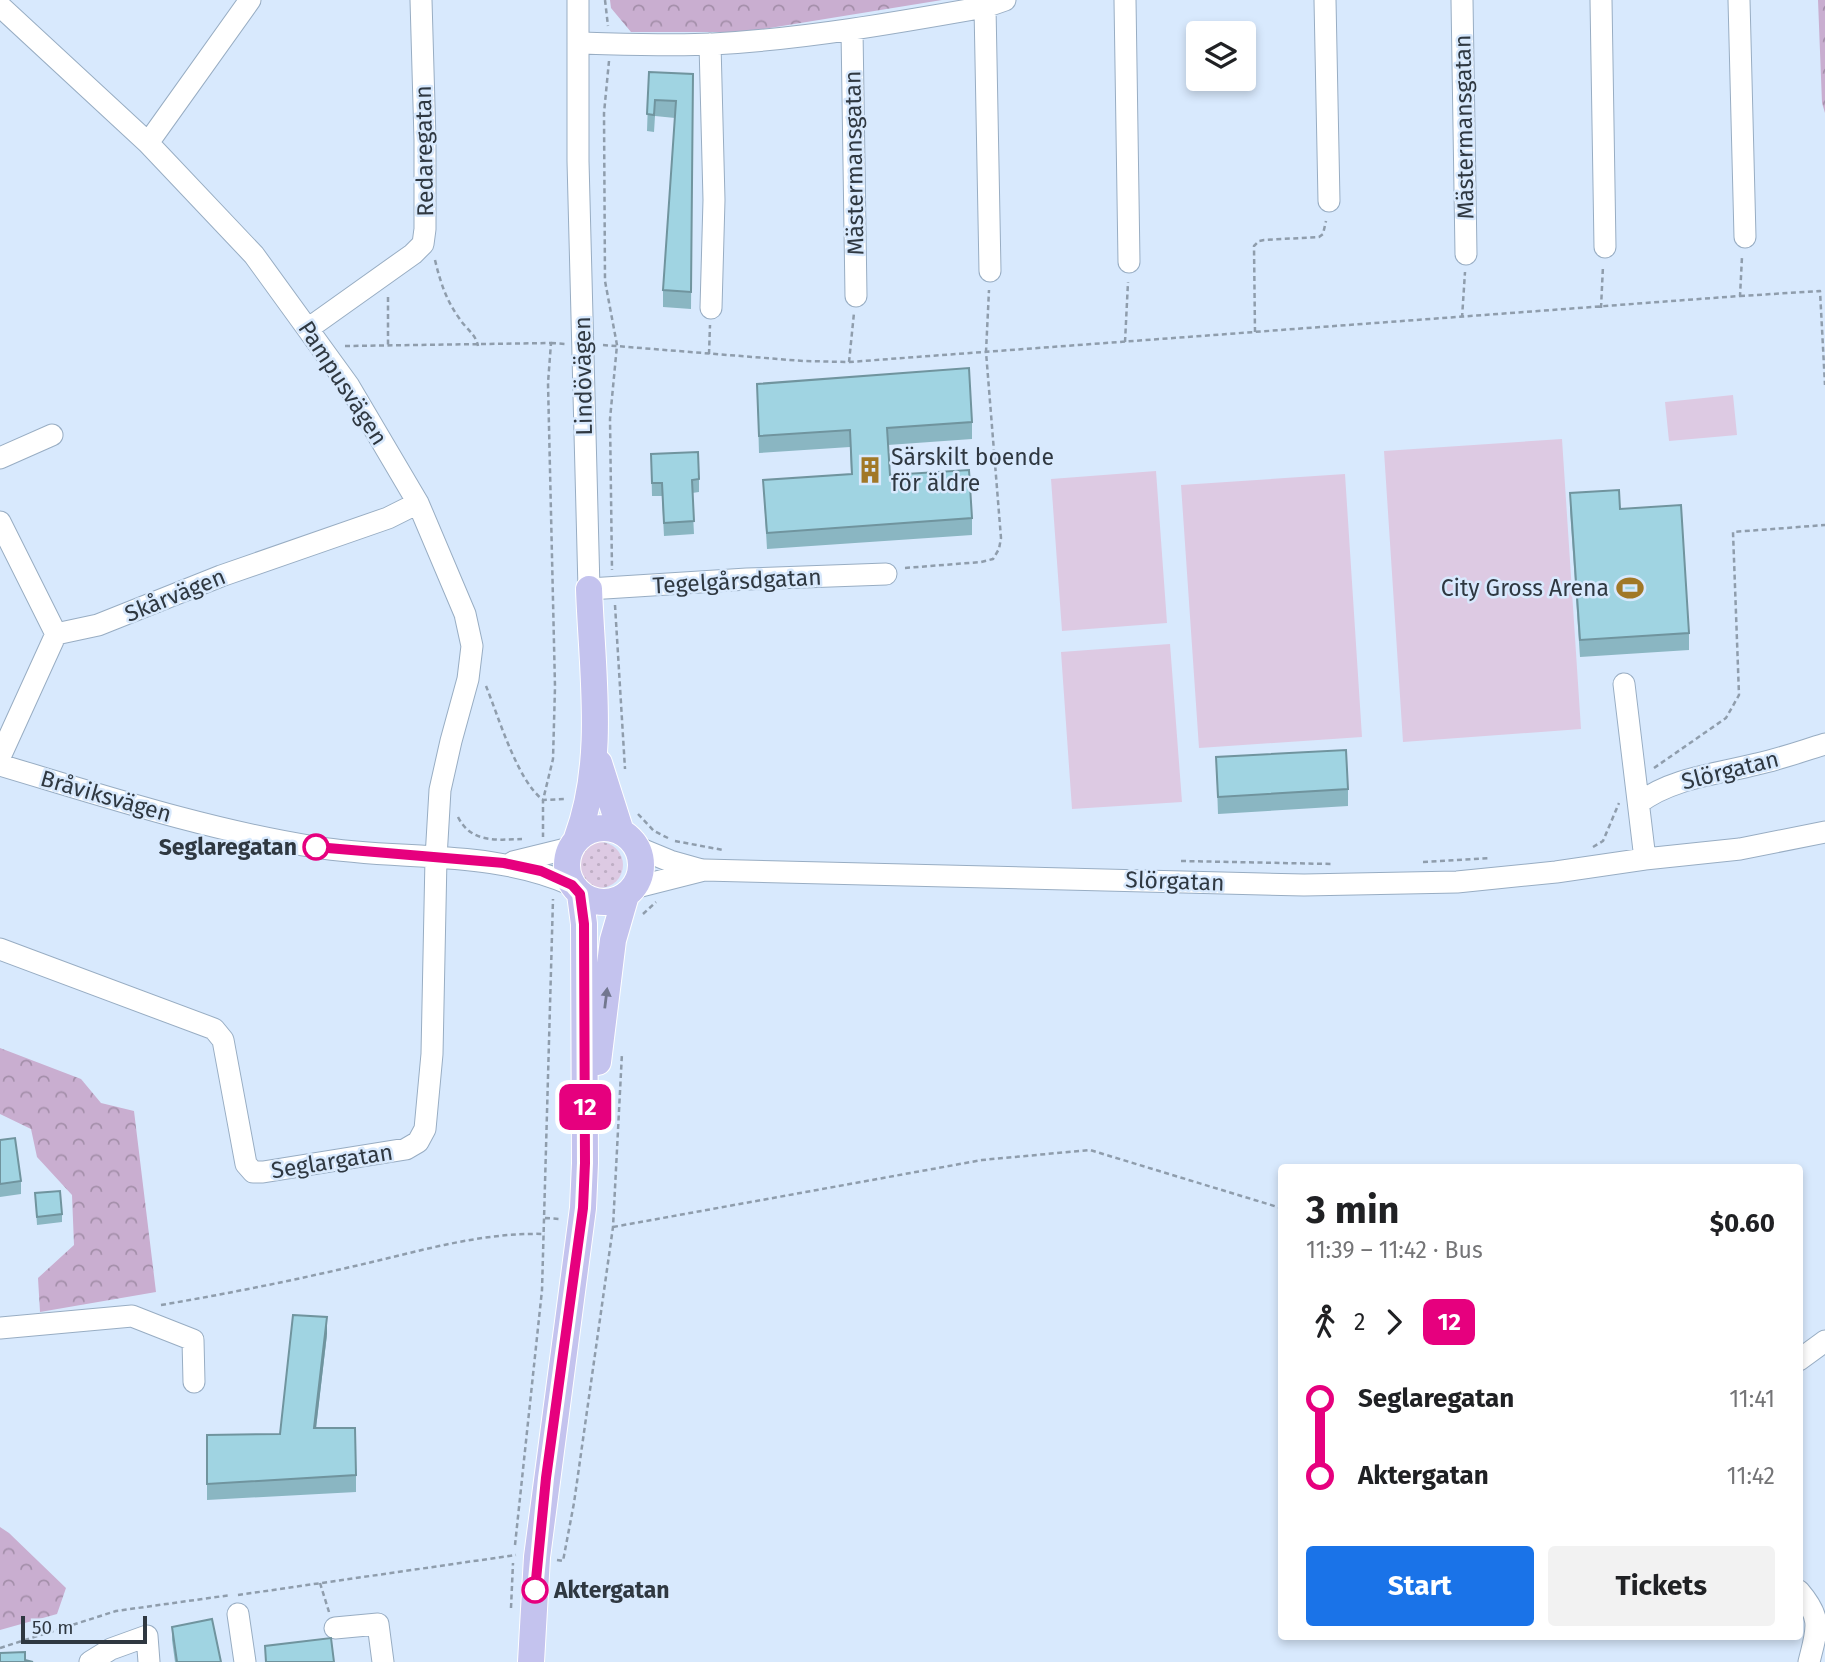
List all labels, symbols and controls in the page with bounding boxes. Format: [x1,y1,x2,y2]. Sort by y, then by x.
map controls [1186,21,1256,91]
button: layers [1186,21,1256,91]
street label: Mästermansgatan [1448,34,1480,220]
street label: Mästermansgatan [838,70,870,256]
street label: Redaregatan [409,85,439,217]
street label: Pampusvägen [292,316,394,450]
street label: Lindövägen [568,316,598,436]
place label: Särskilt boende för äldre [891,443,1054,497]
building icon: Särskilt boende för äldre [855,455,885,485]
street label: Skårvägen [121,562,229,628]
street label: Tegelgårsdgatan [652,563,822,599]
sports icon: City Gross Arena [1615,573,1645,603]
place label: City Gross Arena [1441,574,1609,602]
street label: Slörgatan [1678,744,1782,796]
street label: Bråviksvägen [37,764,175,828]
place label: Seglaregatan [159,833,297,861]
marker: Seglaregatan [303,834,329,860]
street label: Slörgatan [1125,865,1225,897]
one-way arrow [600,987,611,1009]
line badge: 12 [554,1084,616,1130]
text: 12 [573,1093,597,1121]
street label: Seglargatan [269,1138,395,1184]
text: 3 min [1306,1187,1400,1233]
text: $0.60 [1710,1208,1775,1239]
text: 11:39 – 11:42 · Bus [1306,1236,1483,1264]
icon: walk [1306,1303,1344,1341]
icon: forward [1375,1303,1413,1341]
text: 2 [1354,1308,1365,1336]
text: 12 [1437,1308,1461,1336]
text: Seglaregatan [1358,1383,1514,1414]
text: 11:41 [1729,1385,1775,1413]
text: Aktergatan [1358,1460,1489,1491]
text: 11:42 [1727,1462,1775,1490]
button: Start [1306,1546,1534,1626]
button: Tickets [1548,1546,1775,1626]
place label: Aktergatan [553,1576,670,1604]
marker: Aktergatan [522,1577,548,1603]
scale bar [21,1613,147,1645]
text: 50 m [32,1616,73,1639]

